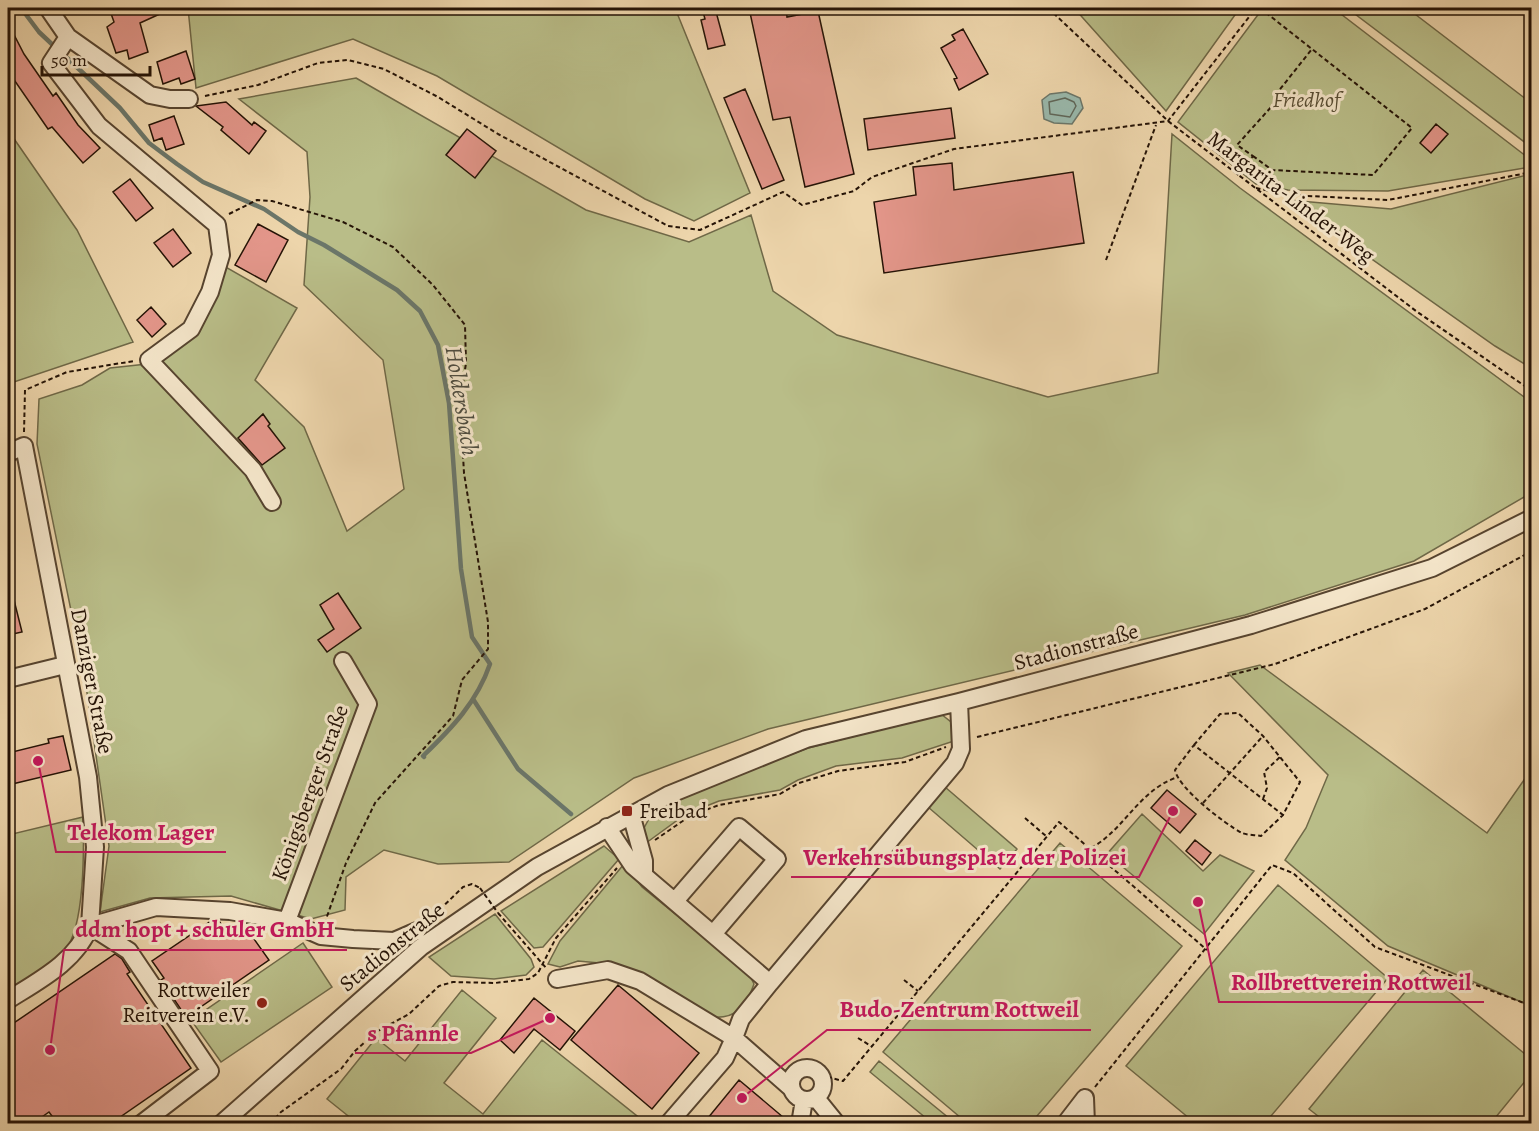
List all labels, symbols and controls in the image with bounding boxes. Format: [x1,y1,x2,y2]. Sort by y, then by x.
scale bar [42,39,150,77]
text: 50 m [51,48,87,72]
park label: Friedhof [1272,85,1344,115]
street label: Margarita-Linder-Weg [1201,124,1381,270]
water label: Holdersbach [438,344,486,458]
street label: Danziger Straße [63,605,121,757]
street label: Stadionstraße [1010,616,1142,678]
street label: Königsberger Straße [264,701,356,885]
place label: Freibad [639,796,708,826]
marker: Freibad [620,804,634,818]
callout: Telekom Lager [56,810,226,852]
text: Telekom Lager [68,816,215,848]
callout: Verkehrsübungsplatz der Polizei [791,835,1139,877]
text: Verkehrsübungsplatz der Polizei [802,841,1127,873]
street label: Stadionstraße [333,895,451,999]
callout: ddm hopt + schuler GmbH [64,908,347,950]
text: ddm hopt + schuler GmbH [75,913,335,945]
callout: Rollbrettverein Rottweil [1219,960,1484,1002]
text: Rollbrettverein Rottweil [1231,966,1472,998]
place label: Rottweiler Reitverein e.V. [122,975,250,1030]
callout: Budo-Zentrum Rottweil [827,988,1091,1030]
text: Budo-Zentrum Rottweil [839,993,1079,1025]
marker: Rottweiler Reitverein e.V. [255,996,269,1010]
callout: s Pfännle [355,1011,471,1053]
text: s Pfännle [367,1017,459,1049]

